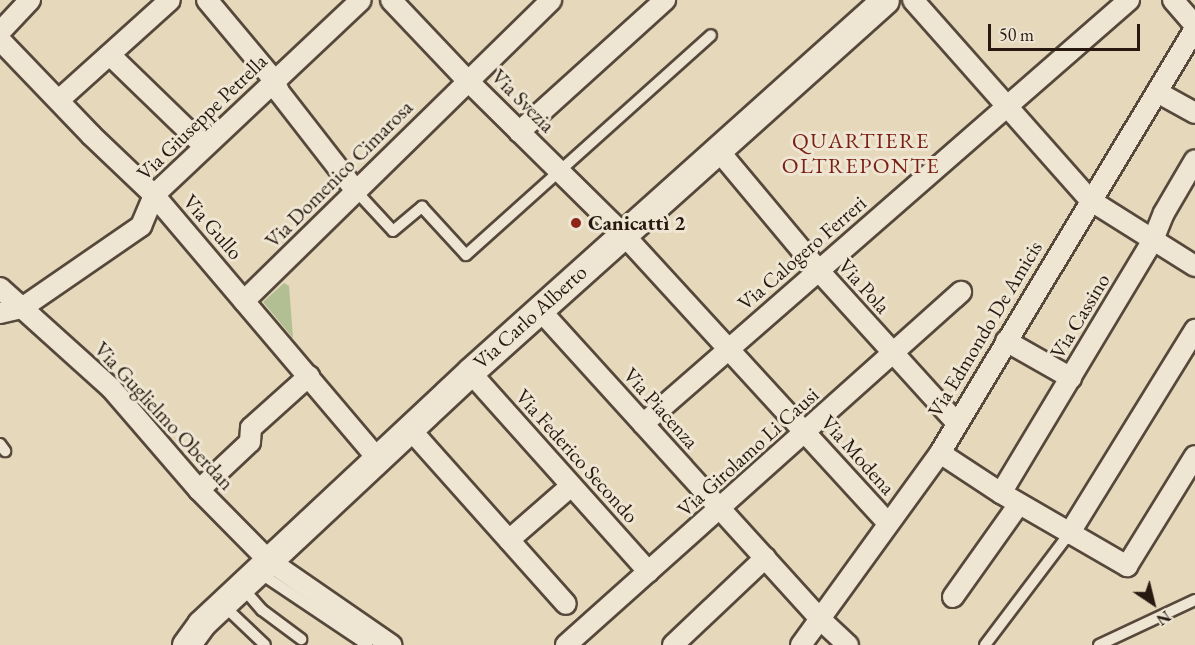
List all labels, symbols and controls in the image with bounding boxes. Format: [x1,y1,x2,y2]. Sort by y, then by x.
scale bar [991,12,1142,50]
text: 50 m [999,23,1034,46]
street label: Via Giuseppe Petrella [132,49,272,185]
street label: Via Svezia [486,64,560,138]
street label: Via Domenico Cimarosa [260,95,418,253]
district label: QUARTIERE OLTREPONTE [782,127,940,178]
street label: Via Gullo [178,189,248,265]
street label: Via Calogero Ferreri [733,190,871,316]
place label: Canicattì 2 [588,210,685,236]
marker: Canicattì 2 [569,216,583,230]
street label: Via Edmondo De Amicis [922,236,1048,422]
street label: Via Pola [833,253,895,319]
street label: Via Carlo Alberto [468,259,592,375]
street label: Via Cassino [1045,269,1115,363]
street label: Via Guglielmo Oberdan [89,337,239,495]
street label: Via Piacenza [618,362,704,454]
street label: Via Girolamo Li Causi [672,382,824,522]
street label: Via Federico Secondo [510,384,644,528]
street label: Via Modena [816,410,900,500]
north arrow [1123,573,1183,633]
text: N [1152,606,1175,630]

